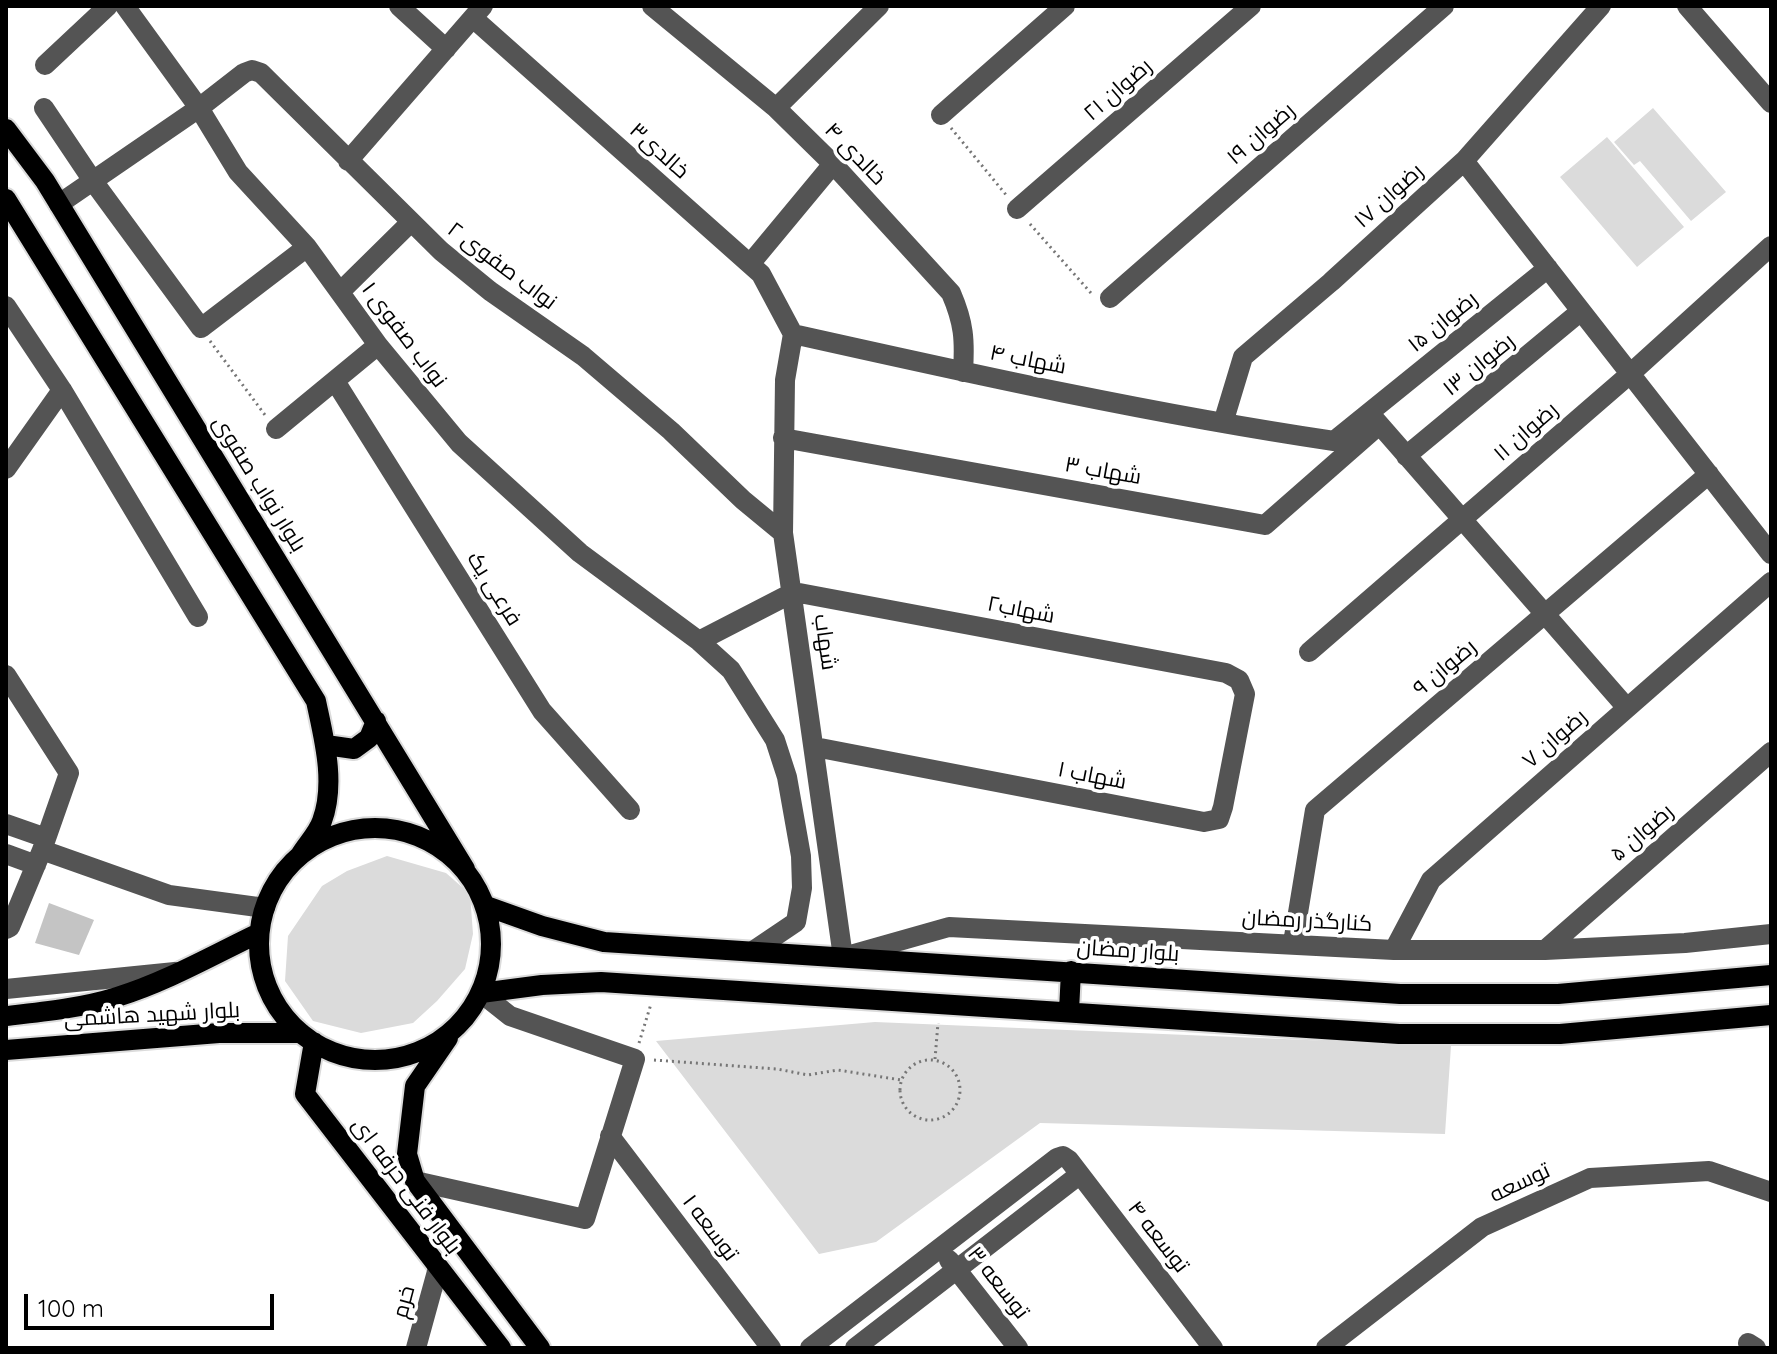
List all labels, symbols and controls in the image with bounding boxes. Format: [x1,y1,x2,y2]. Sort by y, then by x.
street label: رضوان ۲۱ [1079,53,1157,127]
street label: رضوان ۱۹ [1222,97,1300,171]
street label: خالدی۳ [624,117,694,185]
street label: خالدی ۴ [819,117,891,191]
street label: رضوان ۱۷ [1349,158,1429,234]
street label: نواب صفوی ۲ [442,216,562,316]
street label: نواب صفوی ۱ [356,277,452,393]
street label: رضوان ۱۵ [1403,286,1483,358]
street label: رضوان ۱۳ [1438,328,1520,402]
street label: شهاب ۴ [988,340,1068,380]
street label: رضوان ۱۱ [1488,397,1564,467]
street label: بلوار نواب صفوی [207,411,311,557]
street label: شهاب ۳ [1063,451,1143,491]
street label: فرعی یک [461,547,527,631]
street label: شهاب۲ [985,591,1057,629]
street label: شهاب [808,612,842,672]
street label: رضوان ۹ [1408,634,1482,702]
street label: رضوان ۷ [1517,704,1593,774]
street label: شهاب ۱ [1055,756,1129,796]
street label: رضوان ۵ [1605,798,1679,868]
street label: کنارگذر رمضان [1241,904,1373,938]
street label: بلوار رمضان [1076,934,1180,968]
street label: بلوار شهید هاشمی [63,997,241,1033]
street label: بلوار فنی حرفه ای [346,1112,466,1260]
street label: توسعه [1486,1158,1554,1208]
street label: توسعه ۱ [676,1190,744,1266]
street label: توسعه ۴ [1122,1196,1194,1278]
street label: توسعه ۳ [962,1242,1034,1324]
scale bar [28,1278,278,1328]
street label: خرم [387,1283,421,1321]
text: 100 m [38,1293,104,1323]

